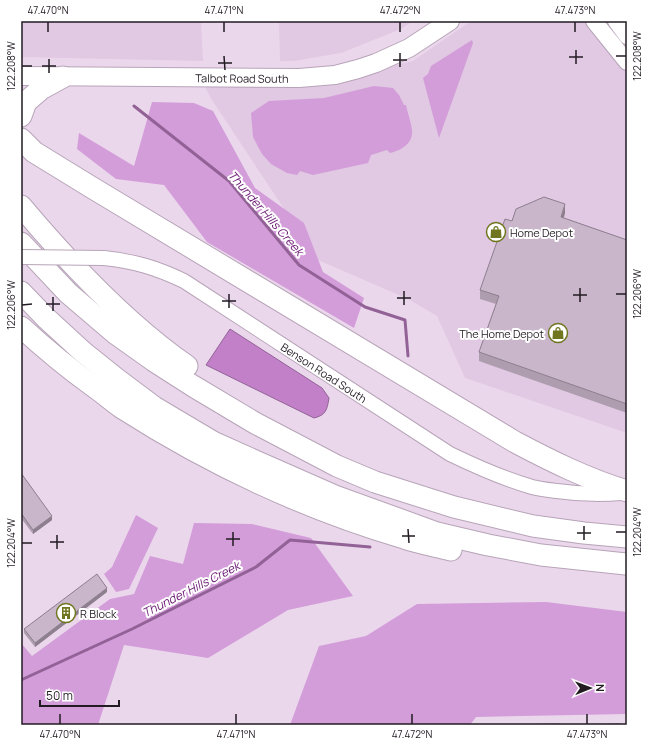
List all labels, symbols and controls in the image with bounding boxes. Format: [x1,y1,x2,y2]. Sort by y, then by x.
text: 47.470°N [27,3,69,17]
text: 47.471°N [205,3,244,17]
text: 47.472°N [380,3,421,17]
text: 47.473°N [555,3,595,17]
text: 122.208°W [630,31,644,81]
text: 122.208°W [4,41,18,91]
street label: Talbot Road South [195,70,289,85]
water label: Thunder Hills Creek [224,167,309,261]
shop icon: Home Depot [485,221,507,243]
place label: Home Depot [510,225,573,240]
text: 122.206°W [630,269,644,319]
text: 122.206°W [4,280,18,330]
shop icon: The Home Depot [547,322,569,344]
place label: The Home Depot [459,326,544,341]
street label: Benson Road South [278,339,370,406]
text: 122.204°W [630,507,644,557]
text: 122.204°W [4,518,18,568]
water label: Thunder Hills Creek [139,556,245,621]
building icon: R Block [55,602,77,624]
place label: R Block [80,606,117,621]
north arrow [570,668,610,708]
scale bar [40,682,119,708]
text: N [593,684,608,692]
text: 50 m [46,687,73,704]
text: 47.470°N [39,727,81,741]
text: 47.471°N [217,727,256,741]
text: 47.472°N [392,727,433,741]
text: 47.473°N [567,727,607,741]

